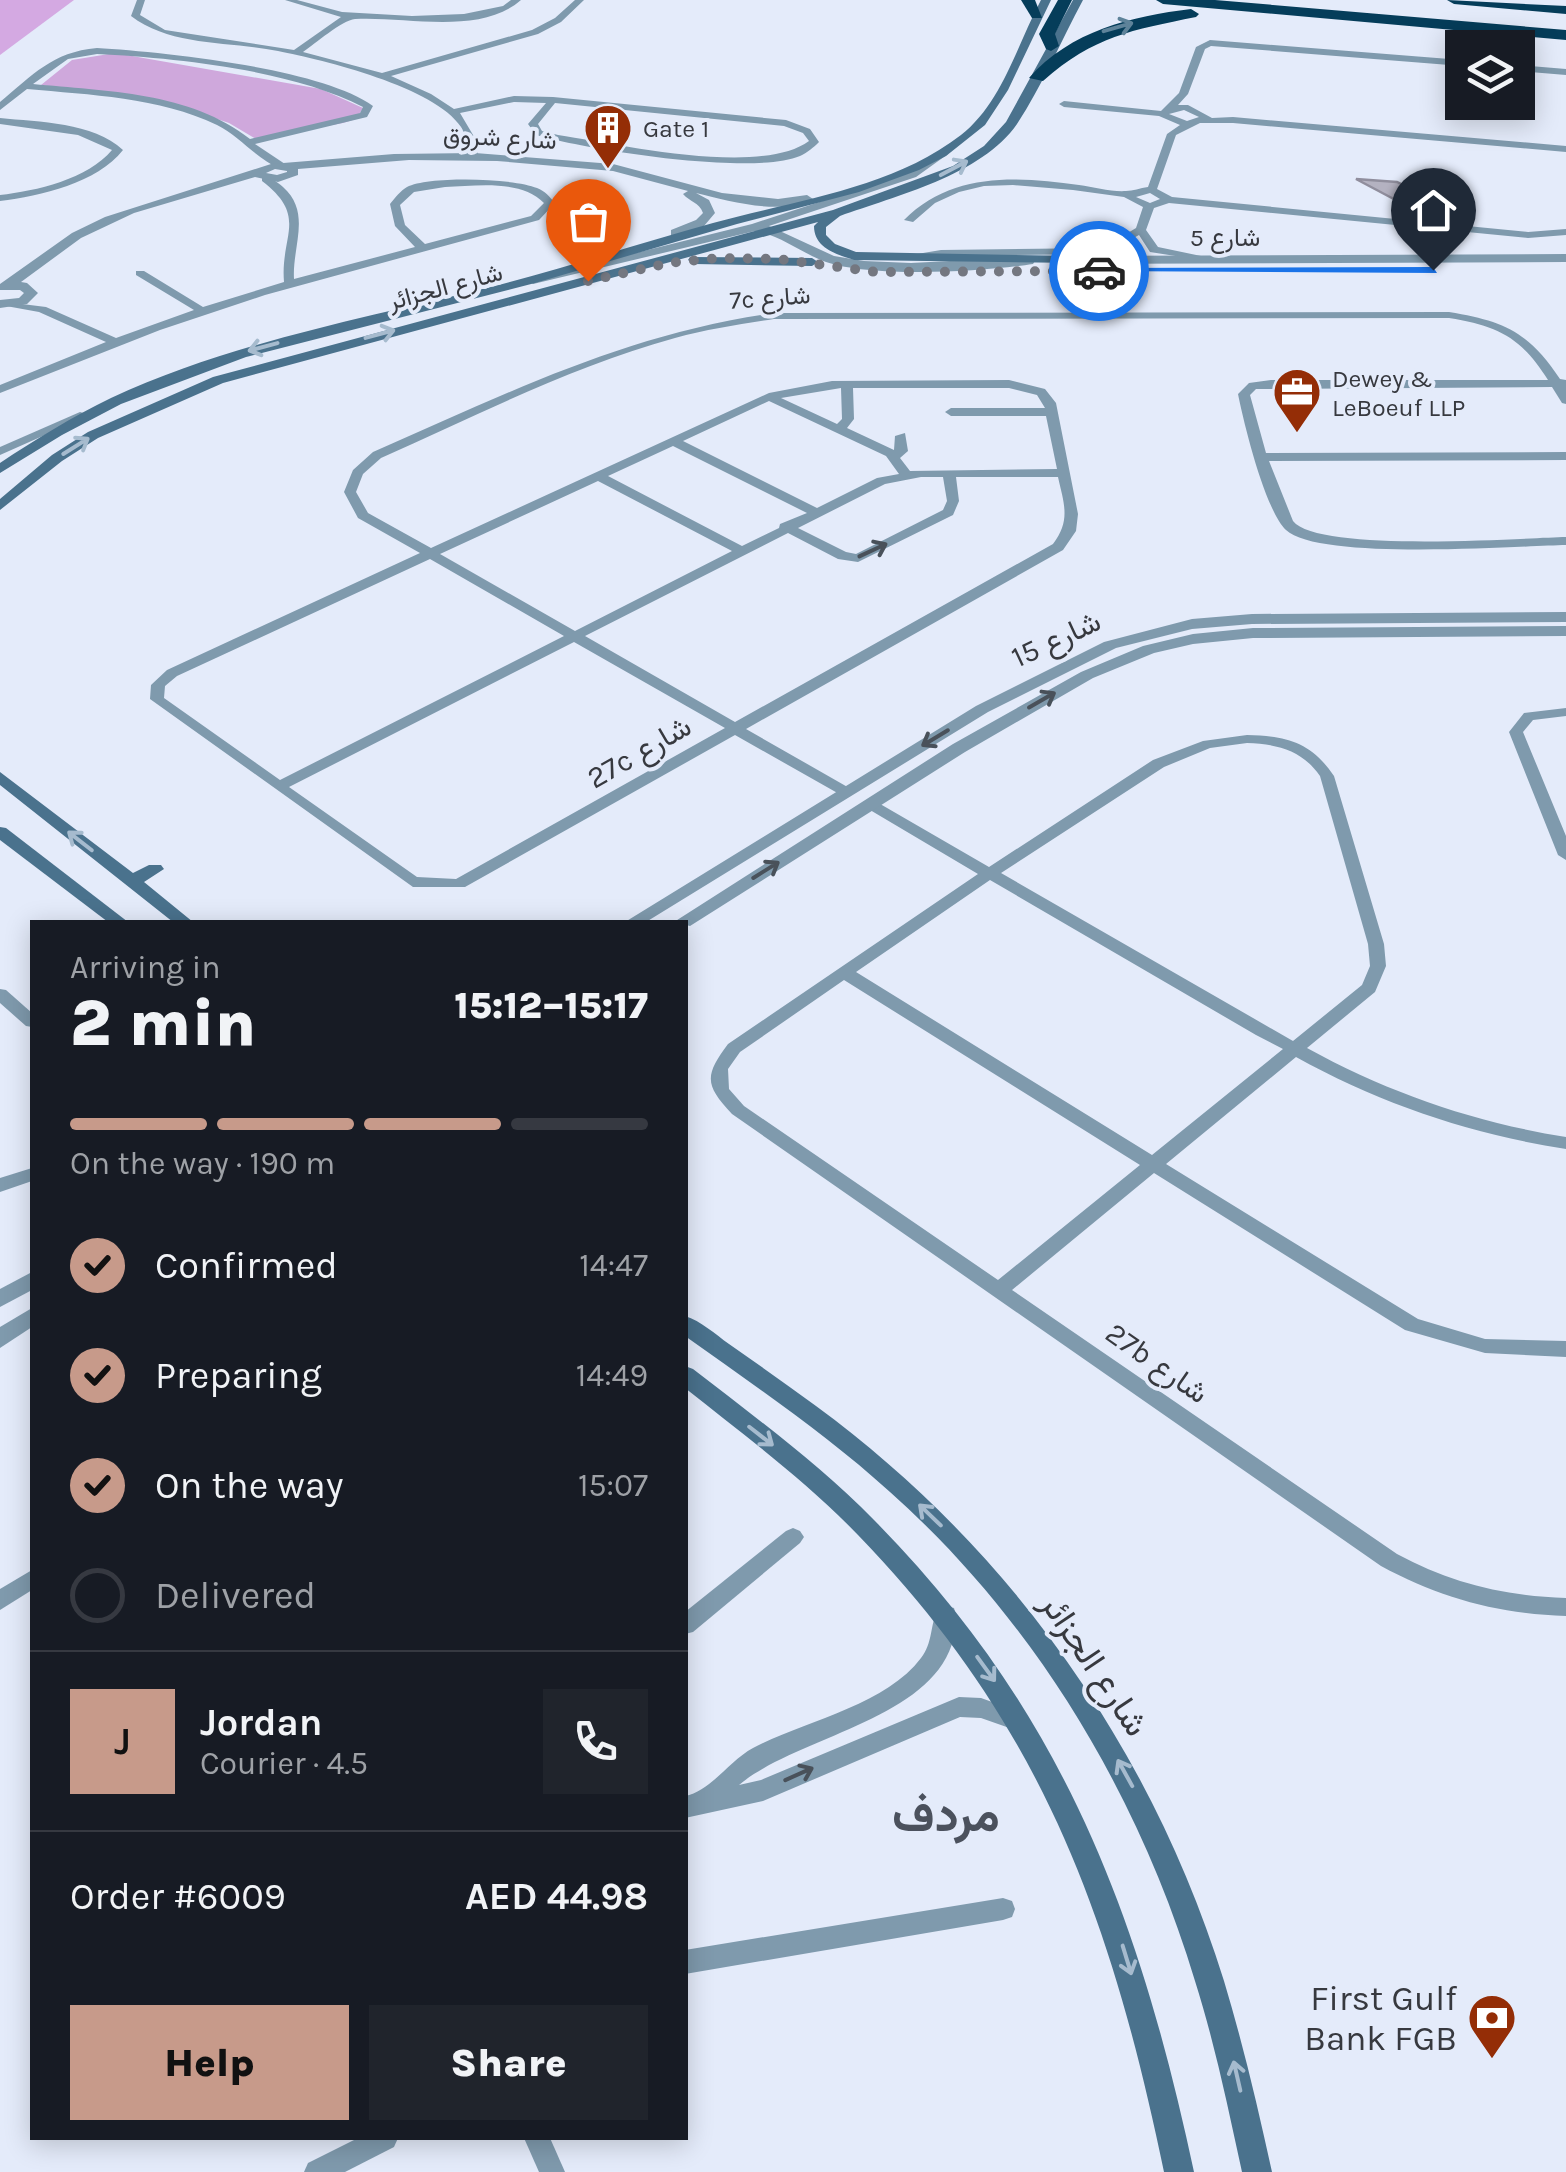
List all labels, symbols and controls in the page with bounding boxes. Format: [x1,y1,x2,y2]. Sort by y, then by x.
one-way arrow [1101,17,1133,35]
map controls [1445,30,1535,120]
button: layers [1445,30,1535,120]
building icon: Gate 1 [582,102,634,170]
place label: Gate 1 [643,114,709,143]
street label: شارع شروق [442,120,557,157]
one-way arrow [939,158,969,177]
pin [1391,168,1476,271]
pin [546,179,631,282]
icon: home [1406,183,1461,238]
icon: bag [561,194,616,249]
courier [1049,221,1149,321]
street label: شارع 5 [1190,223,1260,254]
icon: car [1072,244,1127,299]
street label: شارع الجزائر [384,257,506,318]
street label: 7c شارع [729,280,812,317]
one-way arrow [364,324,395,343]
one-way arrow [248,338,279,357]
place label: Dewey & LeBoeuf LLP [1332,364,1465,422]
office icon: Dewey & LeBoeuf LLP [1271,366,1323,434]
one-way arrow [61,435,90,456]
one-way arrow [858,540,888,559]
street label: شارع 15 [1006,603,1107,677]
one-way arrow [1028,690,1056,710]
street label: 27c شارع [580,708,699,798]
one-way arrow [921,728,950,748]
one-way arrow [67,831,94,852]
one-way arrow [751,860,779,881]
text: Arriving in [70,949,221,986]
text: 15:12–15:17 [454,983,648,1028]
text: 2 min [70,985,256,1061]
text: On the way · 190 m [70,1145,335,1182]
icon: check [70,1238,125,1293]
text: Confirmed [155,1243,338,1288]
text: 14:47 [579,1247,648,1284]
street label: 27b شارع [1098,1315,1215,1413]
icon: check [70,1348,125,1403]
text: Preparing [155,1353,322,1398]
text: 14:49 [576,1357,648,1394]
one-way arrow [748,1425,774,1447]
icon: check [70,1458,125,1513]
text: On the way [155,1463,343,1508]
text: 15:07 [578,1467,648,1504]
one-way arrow [918,1503,942,1527]
text: Delivered [155,1573,316,1618]
street label: شارع الجزائر [1029,1584,1158,1746]
one-way arrow [976,1655,997,1682]
button: phone [543,1689,648,1794]
text: Jordan [200,1700,323,1745]
text: J [114,1719,131,1764]
text: Courier · 4.5 [200,1745,368,1782]
one-way arrow [1115,1758,1135,1788]
one-way arrow [783,1764,814,1782]
district label: مردف [892,1787,1000,1844]
text: Order #6009 [70,1874,286,1919]
text: AED 44.98 [465,1874,648,1919]
one-way arrow [1120,1943,1138,1975]
place label: First Gulf Bank FGB [1304,1978,1458,2059]
bank icon: First Gulf Bank FGB [1466,1992,1518,2060]
button: Help [70,2005,349,2120]
button: Share [369,2005,648,2120]
one-way arrow [1227,2061,1246,2093]

